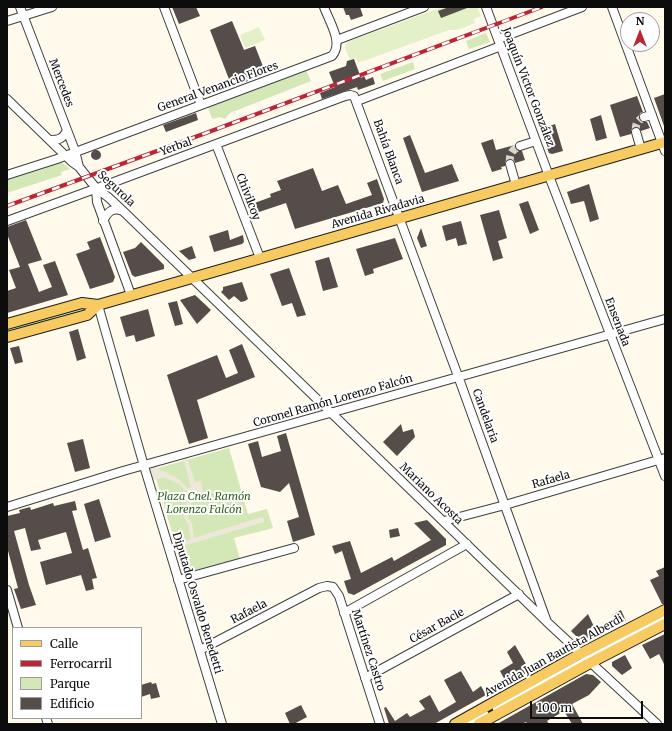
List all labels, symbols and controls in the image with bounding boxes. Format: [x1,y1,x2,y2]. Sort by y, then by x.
north arrow [620,12,660,52]
text: N [636,14,644,28]
street label: Joaquín Victor González [499,26,557,148]
street label: Mercedes [46,57,76,109]
street label: General Venancio Flores [156,59,280,115]
street label: Bahía Blanca [370,118,406,186]
street label: Yerbal [158,135,194,159]
street label: Segurola [95,168,137,210]
street label: Chivilcoy [233,172,263,222]
street label: Avenida Rivadavia [330,192,426,232]
street label: Ensenada [602,296,632,348]
street label: Coronel Ramón Lorenzo Falcón [252,372,414,430]
street label: Candelaria [469,387,501,445]
street label: Mariano Acosta [397,461,465,527]
street label: Rafaela [531,468,571,492]
park label: Plaza Cnel. Ramón Lorenzo Falcón [157,490,251,516]
street label: Diputado Osvaldo Benedetti [169,531,225,675]
street label: Rafaela [229,597,269,627]
street label: César Bacle [407,606,467,646]
street label: Martínez Castro [349,607,387,693]
street label: Avenida Juan Bautista Alberdi [482,612,626,700]
legend [12,627,142,719]
text: Calle [50,636,78,651]
text: Ferrocarril [50,656,112,671]
text: Parque [50,676,90,691]
scale bar [532,693,645,719]
text: Edificio [50,696,94,711]
text: 100 m [537,700,572,715]

